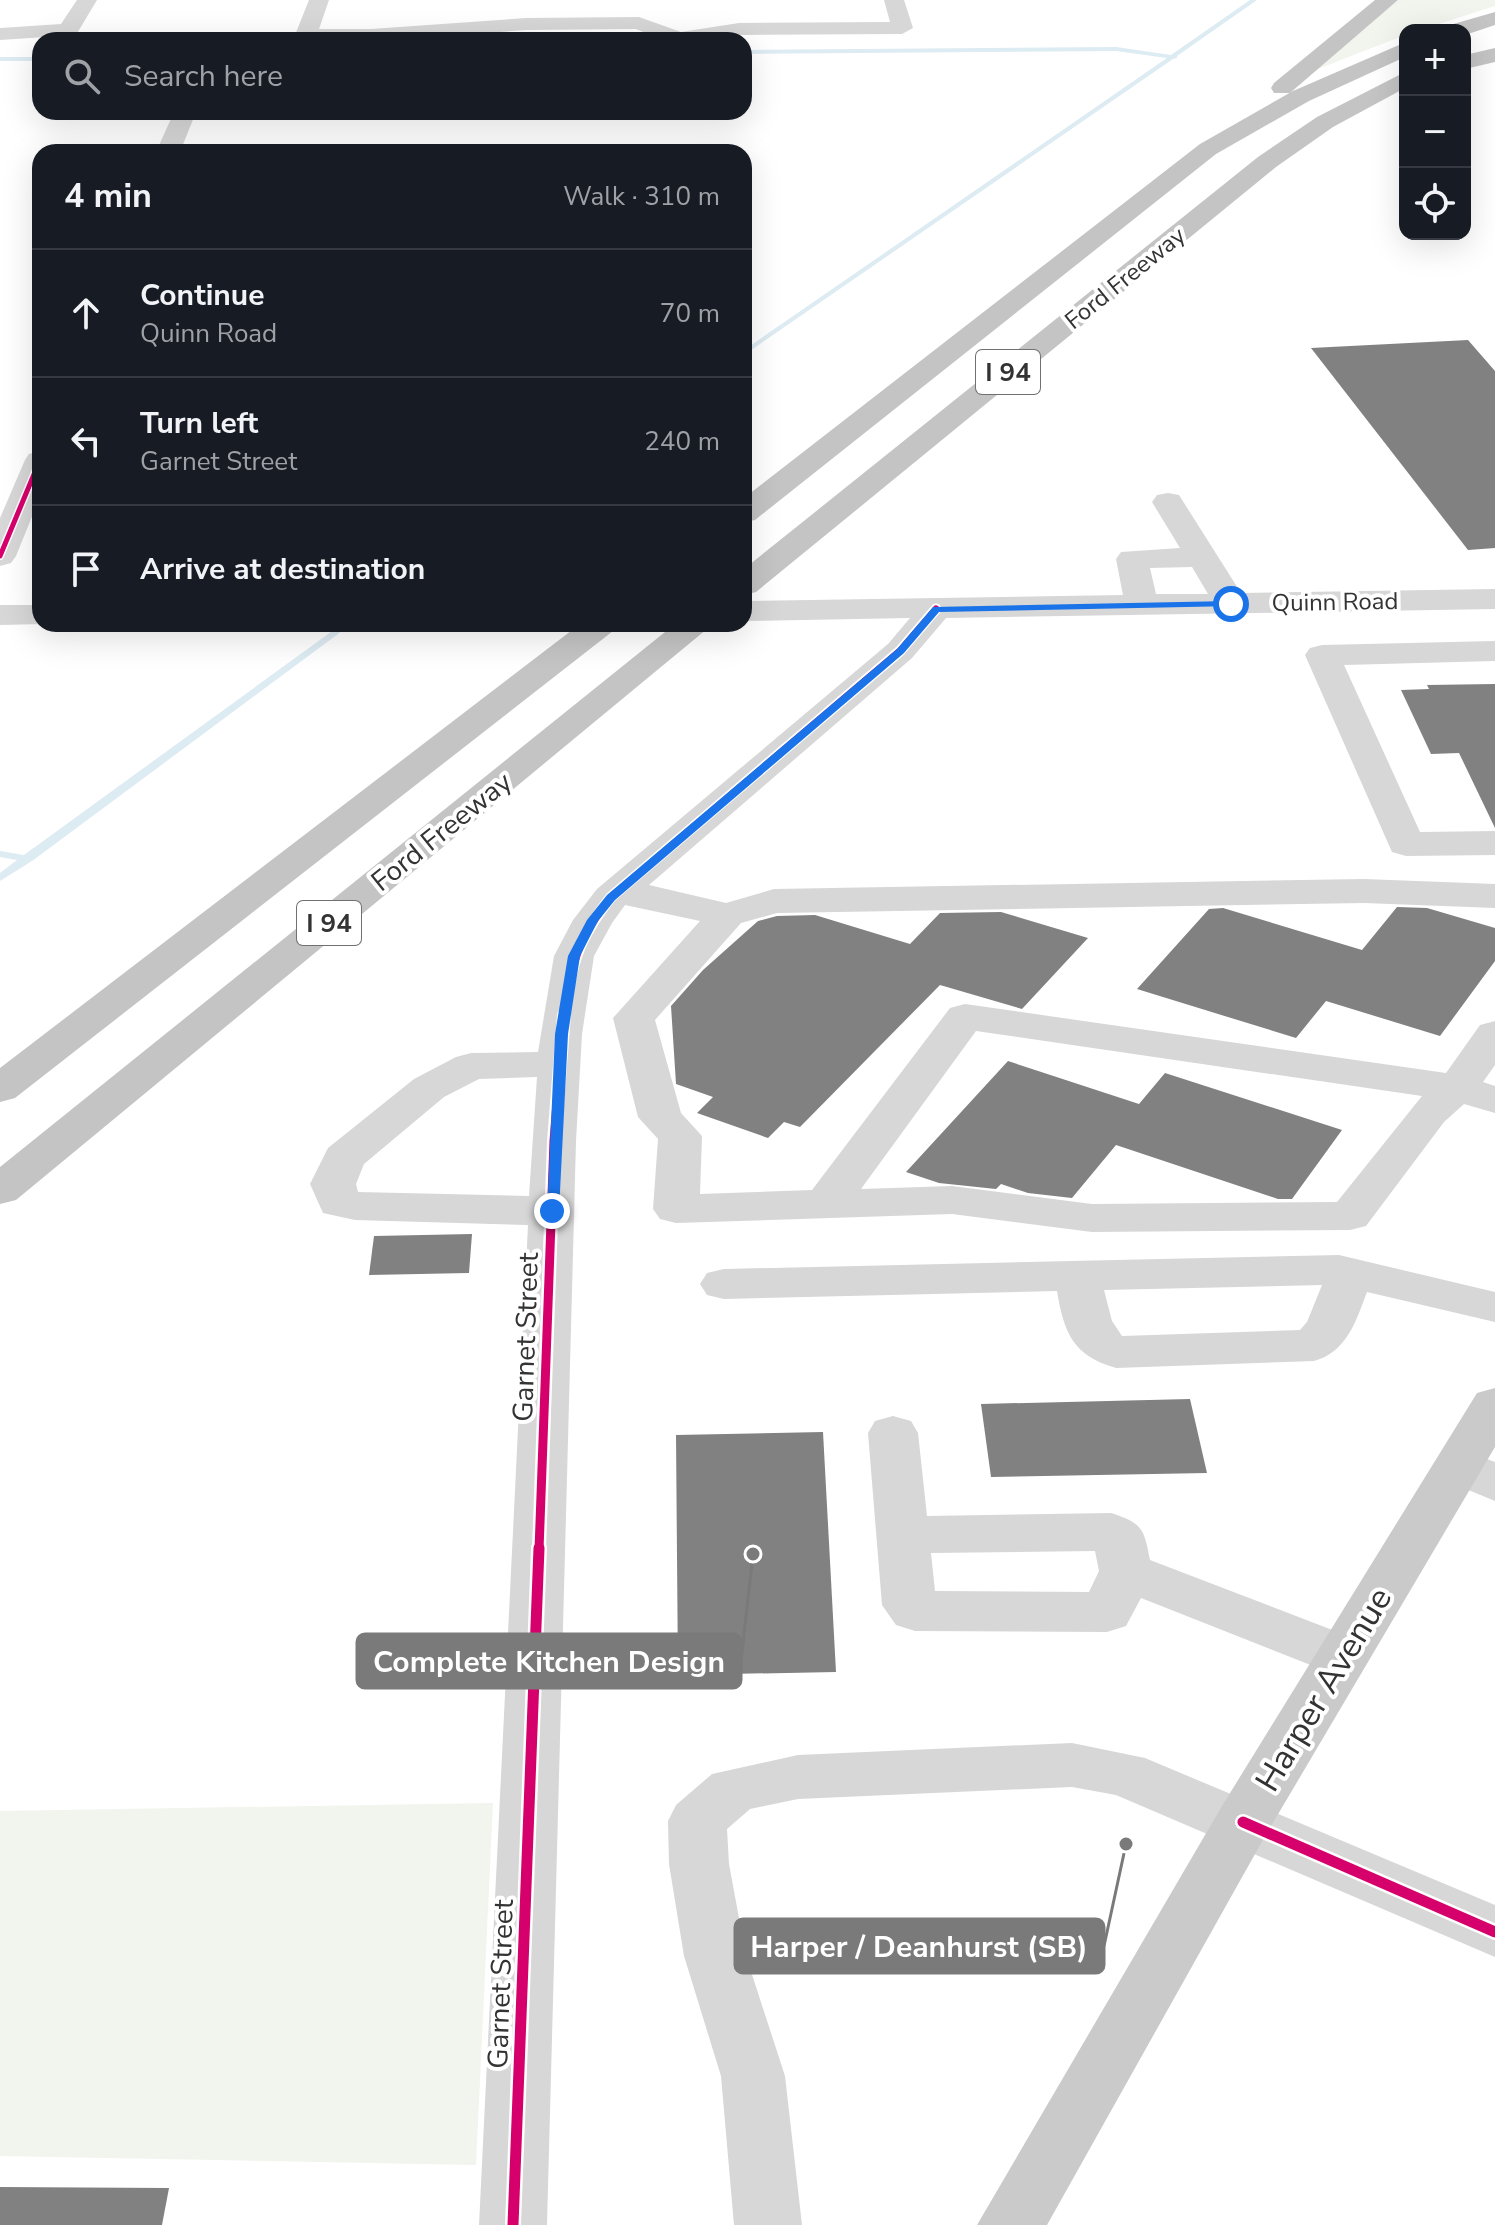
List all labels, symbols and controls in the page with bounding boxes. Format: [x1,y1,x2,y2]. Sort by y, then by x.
map controls [1399,24,1471,240]
button: + [1399,24,1471,96]
search box [32,32,752,120]
icon: search [60,54,104,98]
text: Search here [124,56,283,97]
button: − [1399,96,1471,168]
button: locate [1399,168,1471,240]
text: 4 min [64,173,152,219]
text: Walk · 310 m [563,179,720,214]
street label: Ford Freeway [1058,219,1192,336]
text: Continue [140,275,265,316]
icon: ahead [64,291,108,335]
text: 70 m [660,296,720,331]
text: Quinn Road [140,316,277,351]
road number: I 94 [976,350,1040,394]
text: Turn left [140,403,258,444]
icon: left [64,419,108,463]
text: 240 m [644,424,720,459]
text: Garnet Street [140,444,297,479]
icon: arrive [64,547,108,591]
text: Arrive at destination [140,549,425,590]
street label: Quinn Road [1271,585,1399,619]
route start [1213,586,1249,622]
street label: Ford Freeway [363,763,520,900]
road number: I 94 [297,901,361,945]
route end [534,1193,570,1229]
street label: Garnet Street [504,1252,548,1422]
street label: Harper Avenue [1245,1579,1403,1800]
callout: Complete Kitchen Design [357,1634,741,1688]
text: Complete Kitchen Design [373,1642,725,1683]
street label: Garnet Street [479,1899,523,2069]
callout: Harper / Deanhurst (SB) [735,1919,1104,1973]
text: Harper / Deanhurst (SB) [750,1927,1088,1968]

